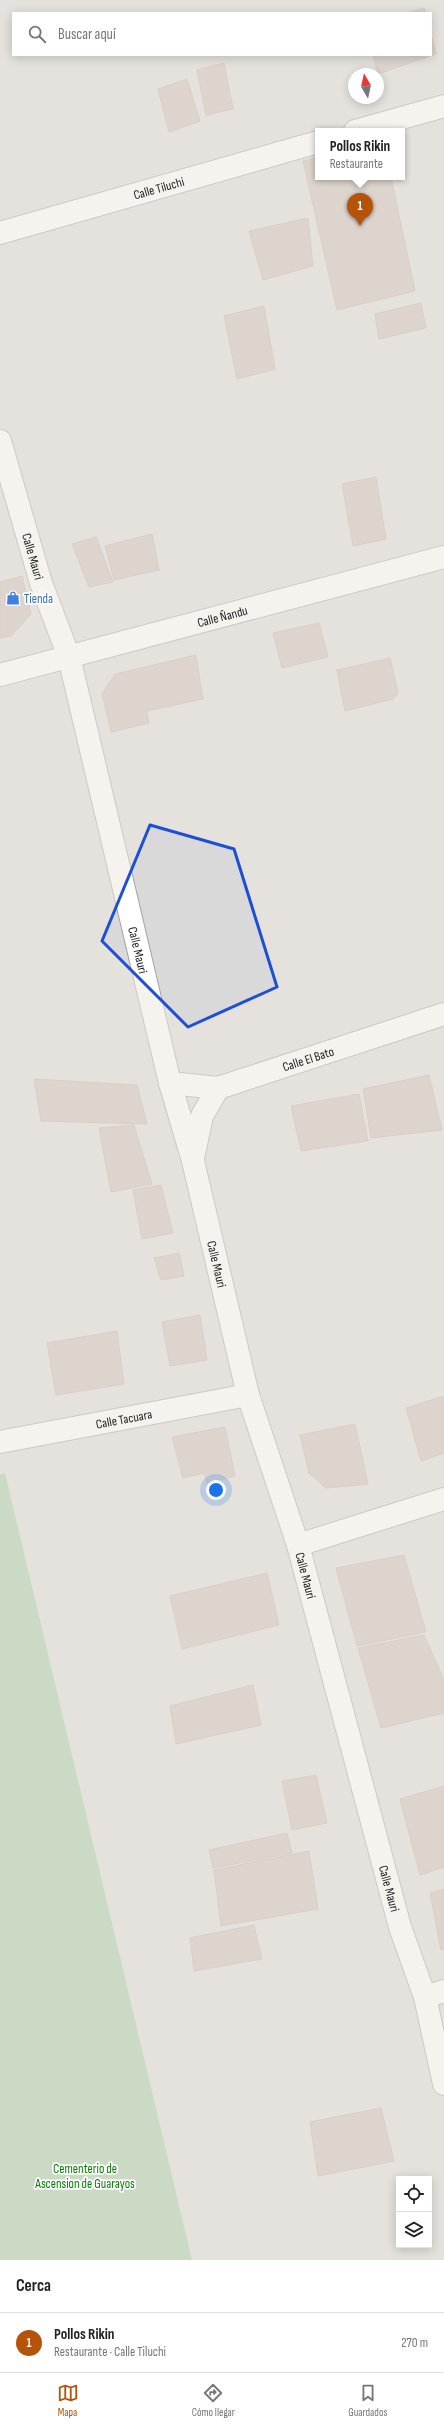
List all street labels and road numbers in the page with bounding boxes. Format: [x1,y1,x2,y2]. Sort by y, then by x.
street label: Calle Tiluchi [132,174,186,203]
street label: Calle Mauri [18,531,47,582]
street label: Calle Ñandu [196,603,249,631]
street label: Calle Mauri [124,925,151,975]
street label: Calle El Bato [281,1044,336,1075]
street label: Calle Mauri [203,1239,230,1289]
street label: Calle Tacuara [95,1406,153,1433]
street label: Calle Mauri [291,1551,319,1601]
street label: Calle Mauri [375,1864,403,1914]

